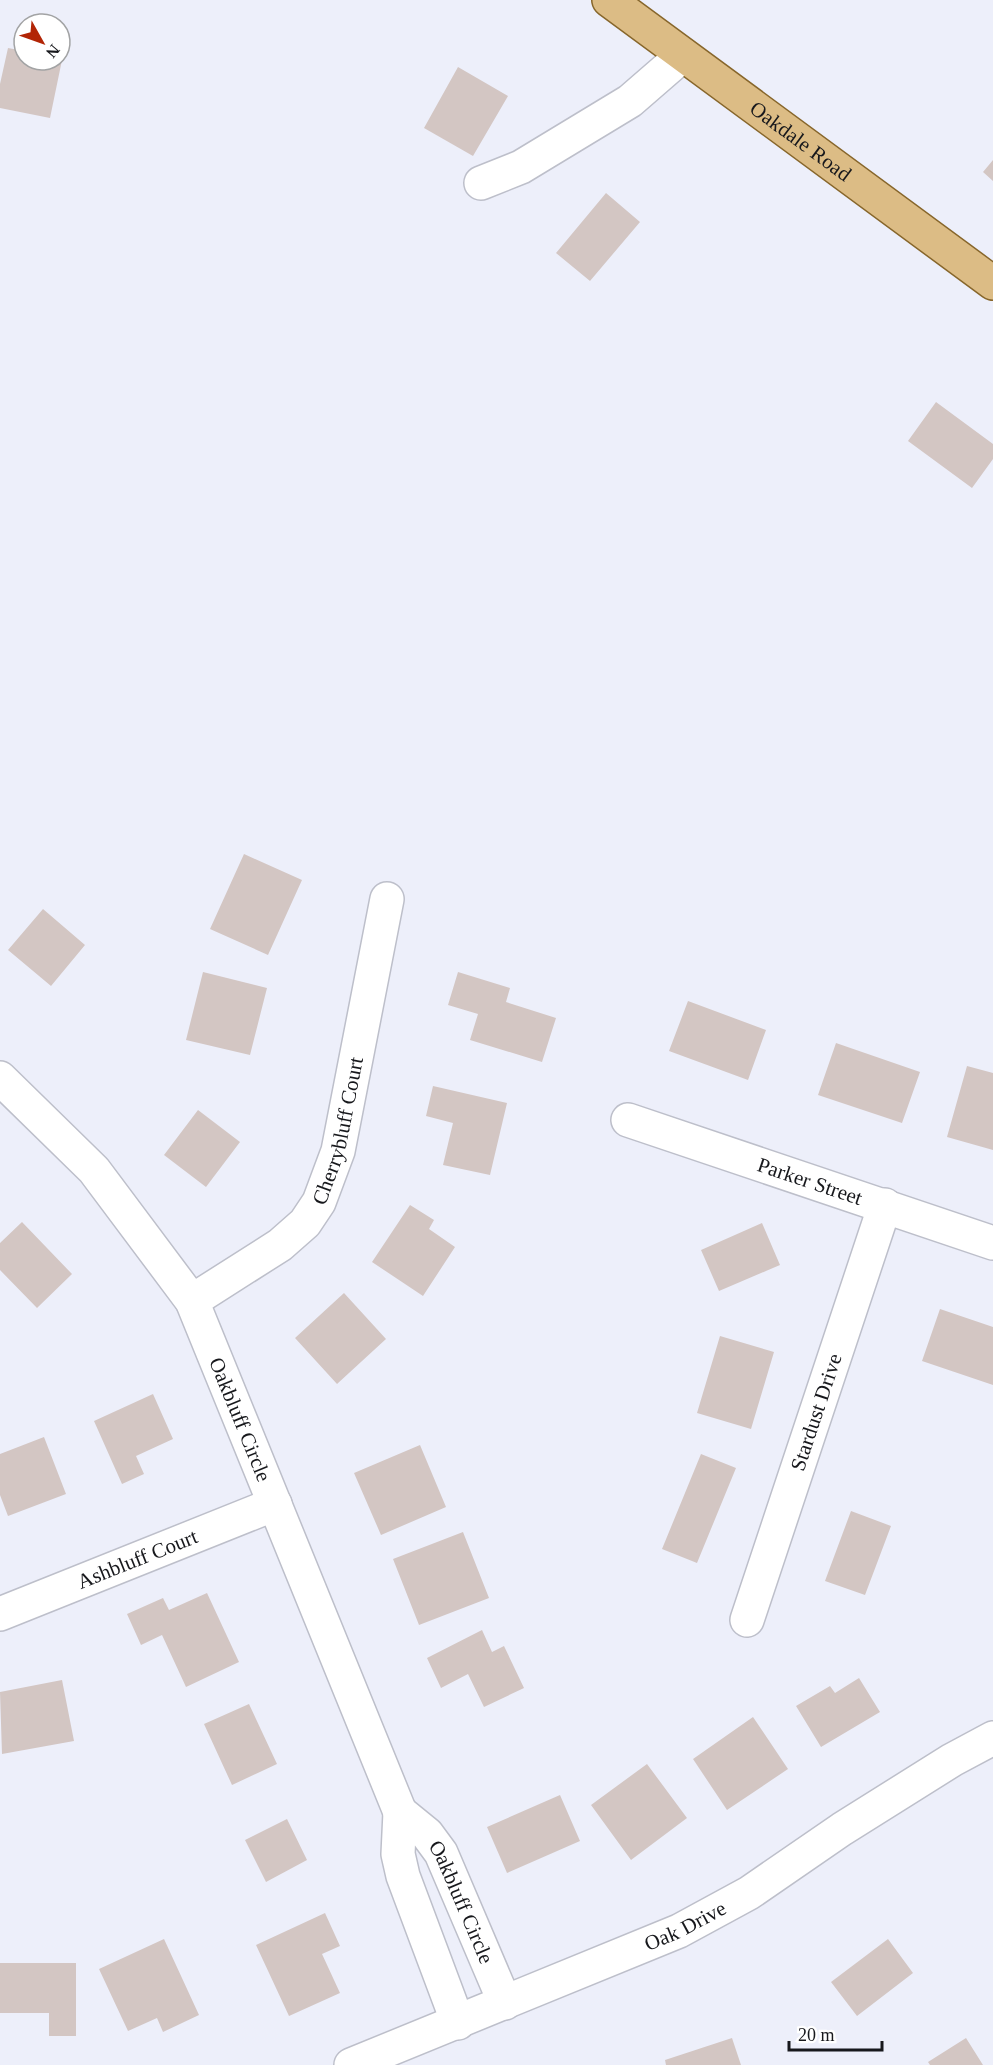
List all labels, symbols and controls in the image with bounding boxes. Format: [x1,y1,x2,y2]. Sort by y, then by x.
north arrow [12,12,72,72]
text: N [43,41,63,62]
street label: Oakdale Road [745,96,856,187]
street label: Cherrybluff Court [307,1055,368,1208]
street label: Parker Street [754,1153,866,1210]
street label: Stardust Drive [785,1351,847,1474]
street label: Oakbluff Circle [204,1354,276,1485]
street label: Ashbluff Court [74,1524,201,1594]
street label: Oakbluff Circle [424,1835,499,1967]
street label: Oak Drive [641,1896,730,1956]
scale bar [789,2014,882,2052]
text: 20 m [798,2025,835,2045]

